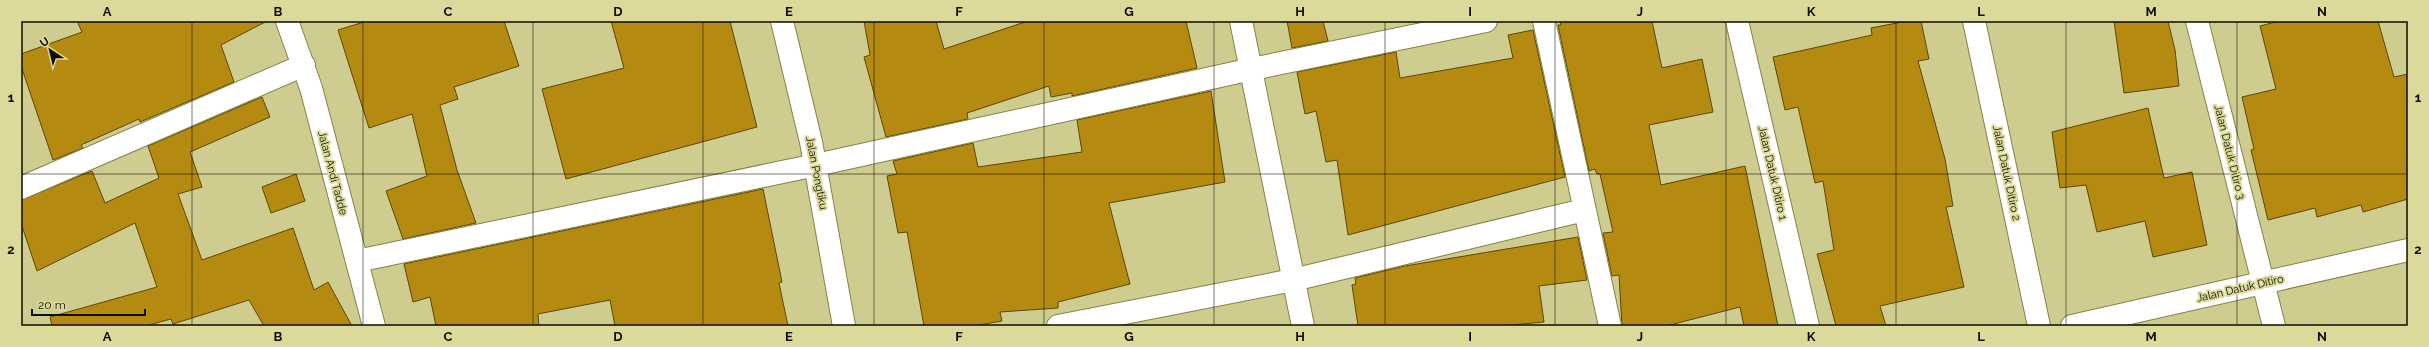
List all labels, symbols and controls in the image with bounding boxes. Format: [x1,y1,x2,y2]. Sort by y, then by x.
text: A [103,4,112,19]
text: B [274,4,283,19]
text: C [444,4,453,19]
text: D [613,4,623,19]
text: E [785,4,793,19]
text: F [955,4,963,19]
text: G [1124,4,1134,19]
text: H [1295,4,1305,19]
text: I [1468,4,1472,19]
text: J [1637,4,1643,19]
text: K [1807,4,1816,19]
text: L [1977,4,1985,19]
text: M [2145,4,2157,19]
text: N [2317,4,2327,19]
north arrow [30,30,70,70]
text: U [37,35,52,50]
text: 1 [8,90,15,105]
text: 1 [2415,90,2422,105]
street label: Jalan Datuk Ditiro 3 [2211,103,2248,201]
street label: Jalan Datuk Ditiro 2 [1990,124,2023,222]
street label: Jalan Datuk Ditiro 1 [1755,125,1790,222]
street label: Jalan Andi Tadde [315,130,350,217]
street label: Jalan Pongtiku [803,135,830,211]
text: 2 [7,242,15,257]
text: 2 [2414,242,2422,257]
street label: Jalan Datuk Ditiro [2195,272,2285,305]
scale bar [32,291,145,317]
text: 20 m [38,298,66,312]
text: A [103,329,112,344]
text: B [274,329,283,344]
text: C [444,329,453,344]
text: D [613,329,623,344]
text: E [785,329,793,344]
text: F [955,329,963,344]
text: G [1124,329,1134,344]
text: H [1295,329,1305,344]
text: I [1468,329,1472,344]
text: J [1637,329,1643,344]
text: K [1807,329,1816,344]
text: L [1977,329,1985,344]
text: M [2145,329,2157,344]
text: N [2317,329,2327,344]

